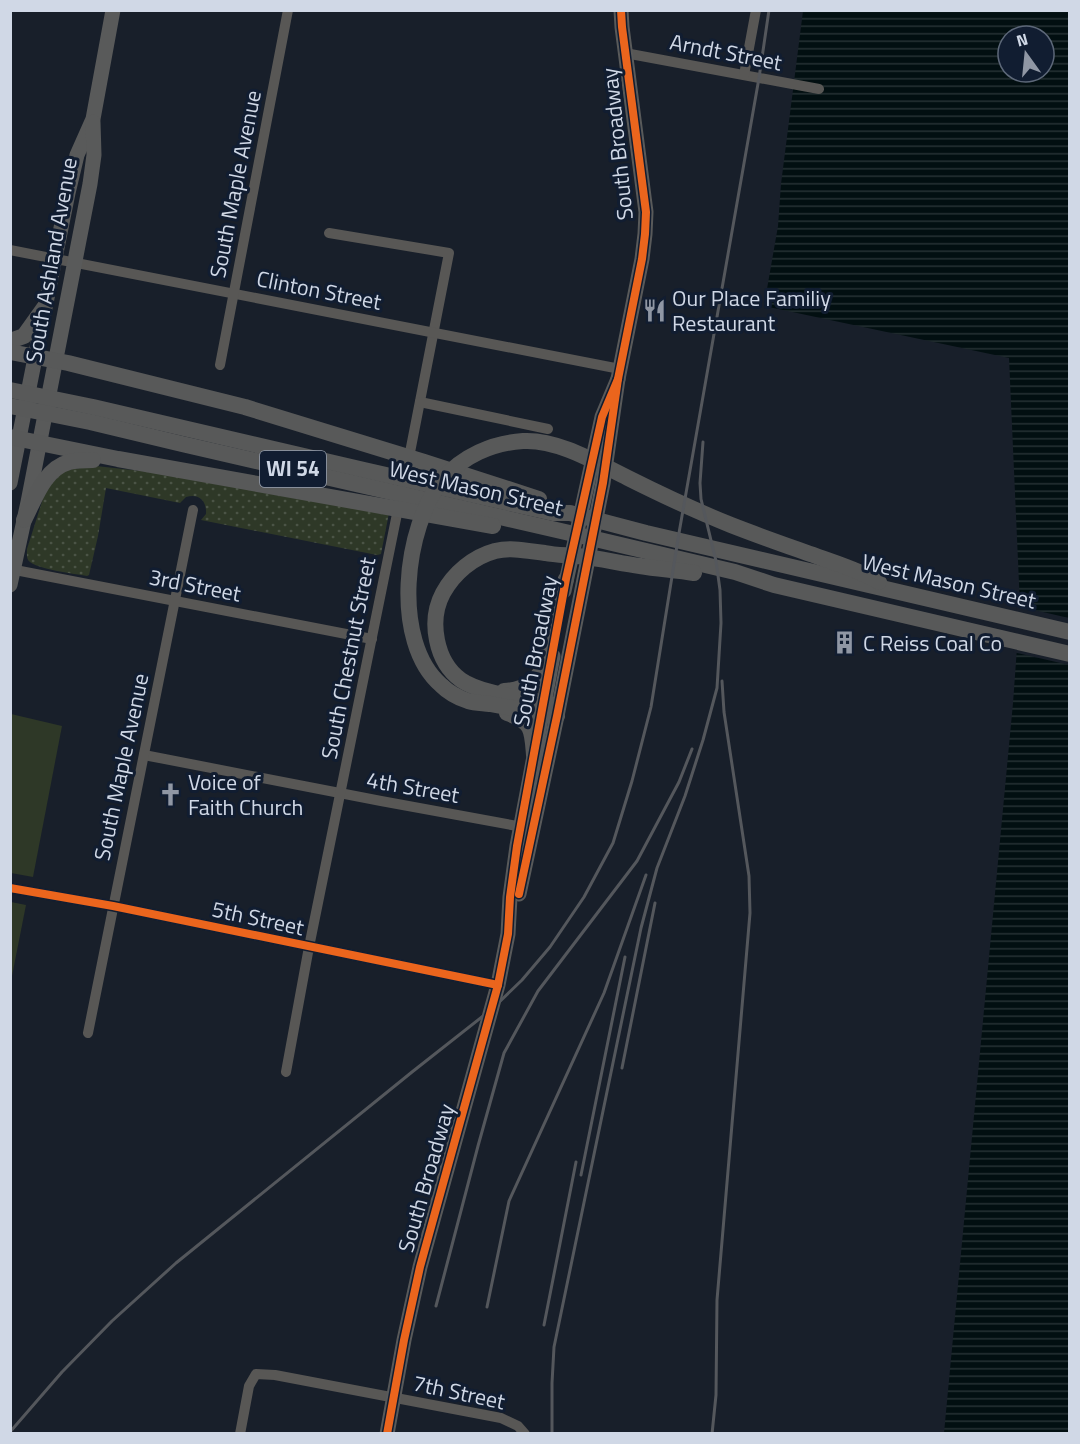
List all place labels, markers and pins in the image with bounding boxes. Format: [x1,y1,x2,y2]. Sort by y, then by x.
place label: Our Place Familiy Restaurant [672,281,831,340]
restaurant icon: Our Place Familiy Restaurant [641,298,667,324]
place label: C Reiss Coal Co [863,626,1002,660]
building icon: C Reiss Coal Co [832,630,858,656]
place label: Voice of Faith Church [188,765,303,824]
church icon: Voice of Faith Church [157,782,183,808]

